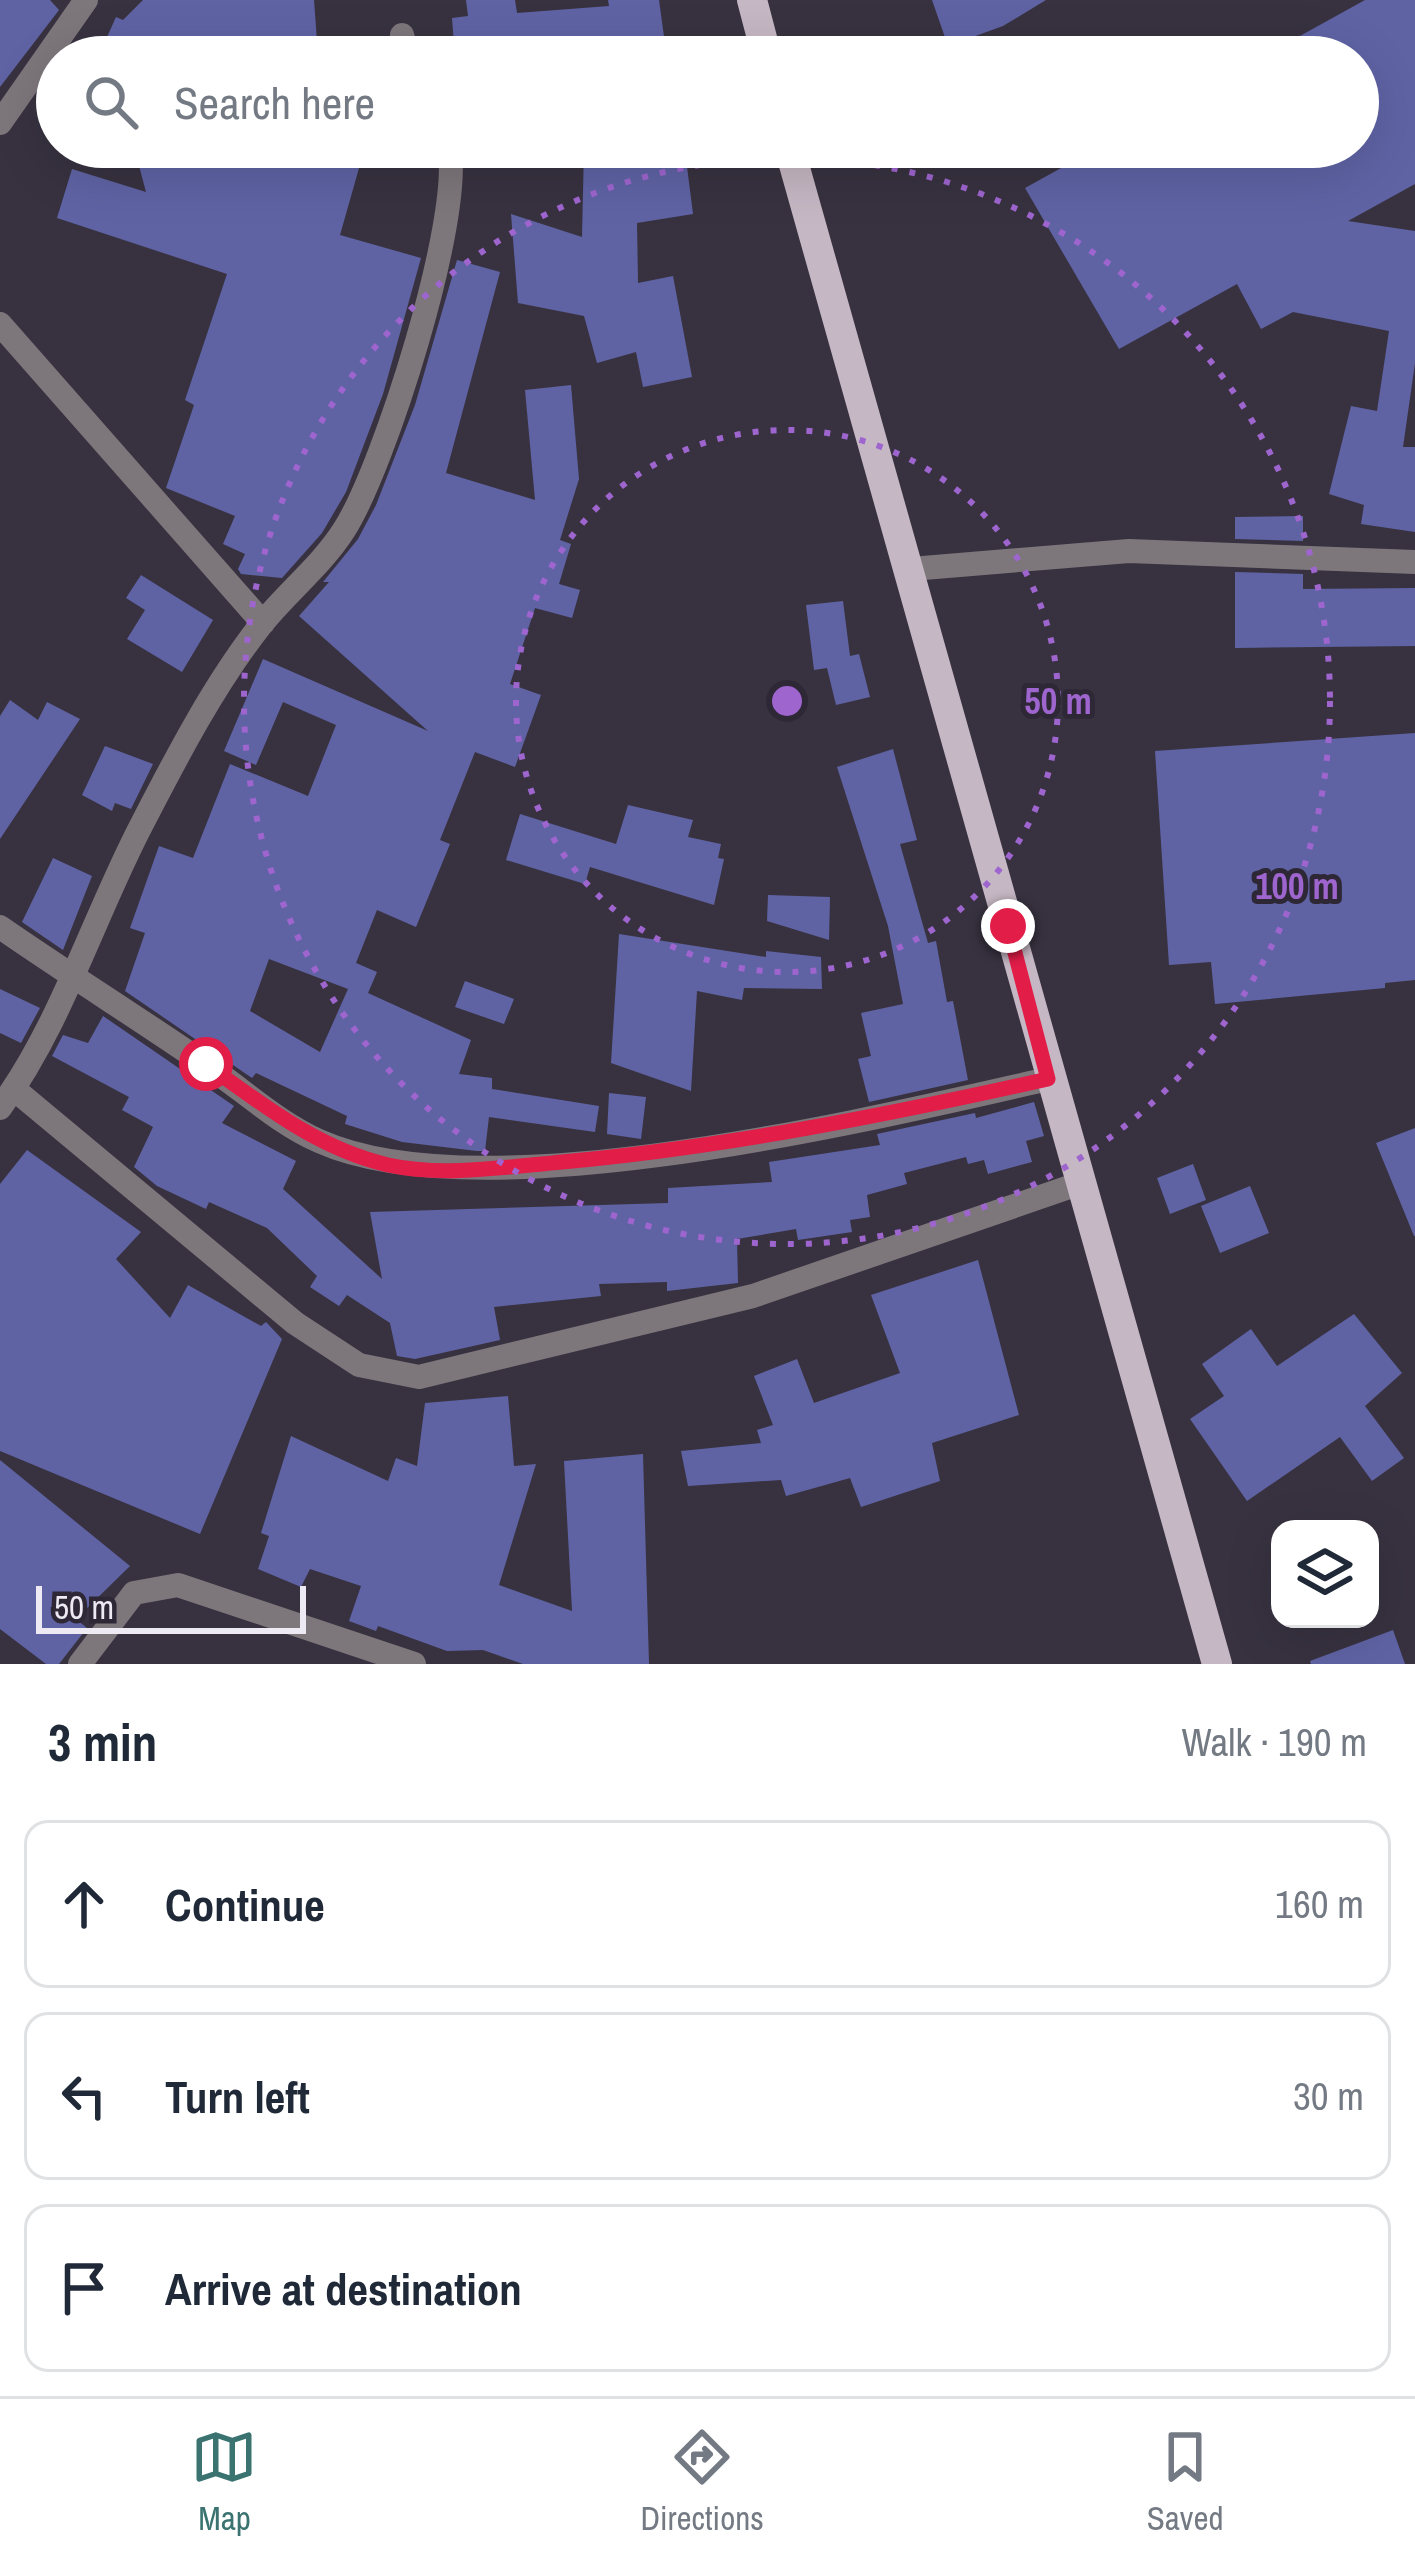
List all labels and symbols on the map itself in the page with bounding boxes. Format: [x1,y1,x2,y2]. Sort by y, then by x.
text: 50 m [1024,677,1092,725]
centre of rings [766,680,808,722]
text: 100 m [1255,862,1339,910]
route end [981,899,1035,953]
route start [179,1037,233,1091]
scale bar [36,1580,306,1633]

